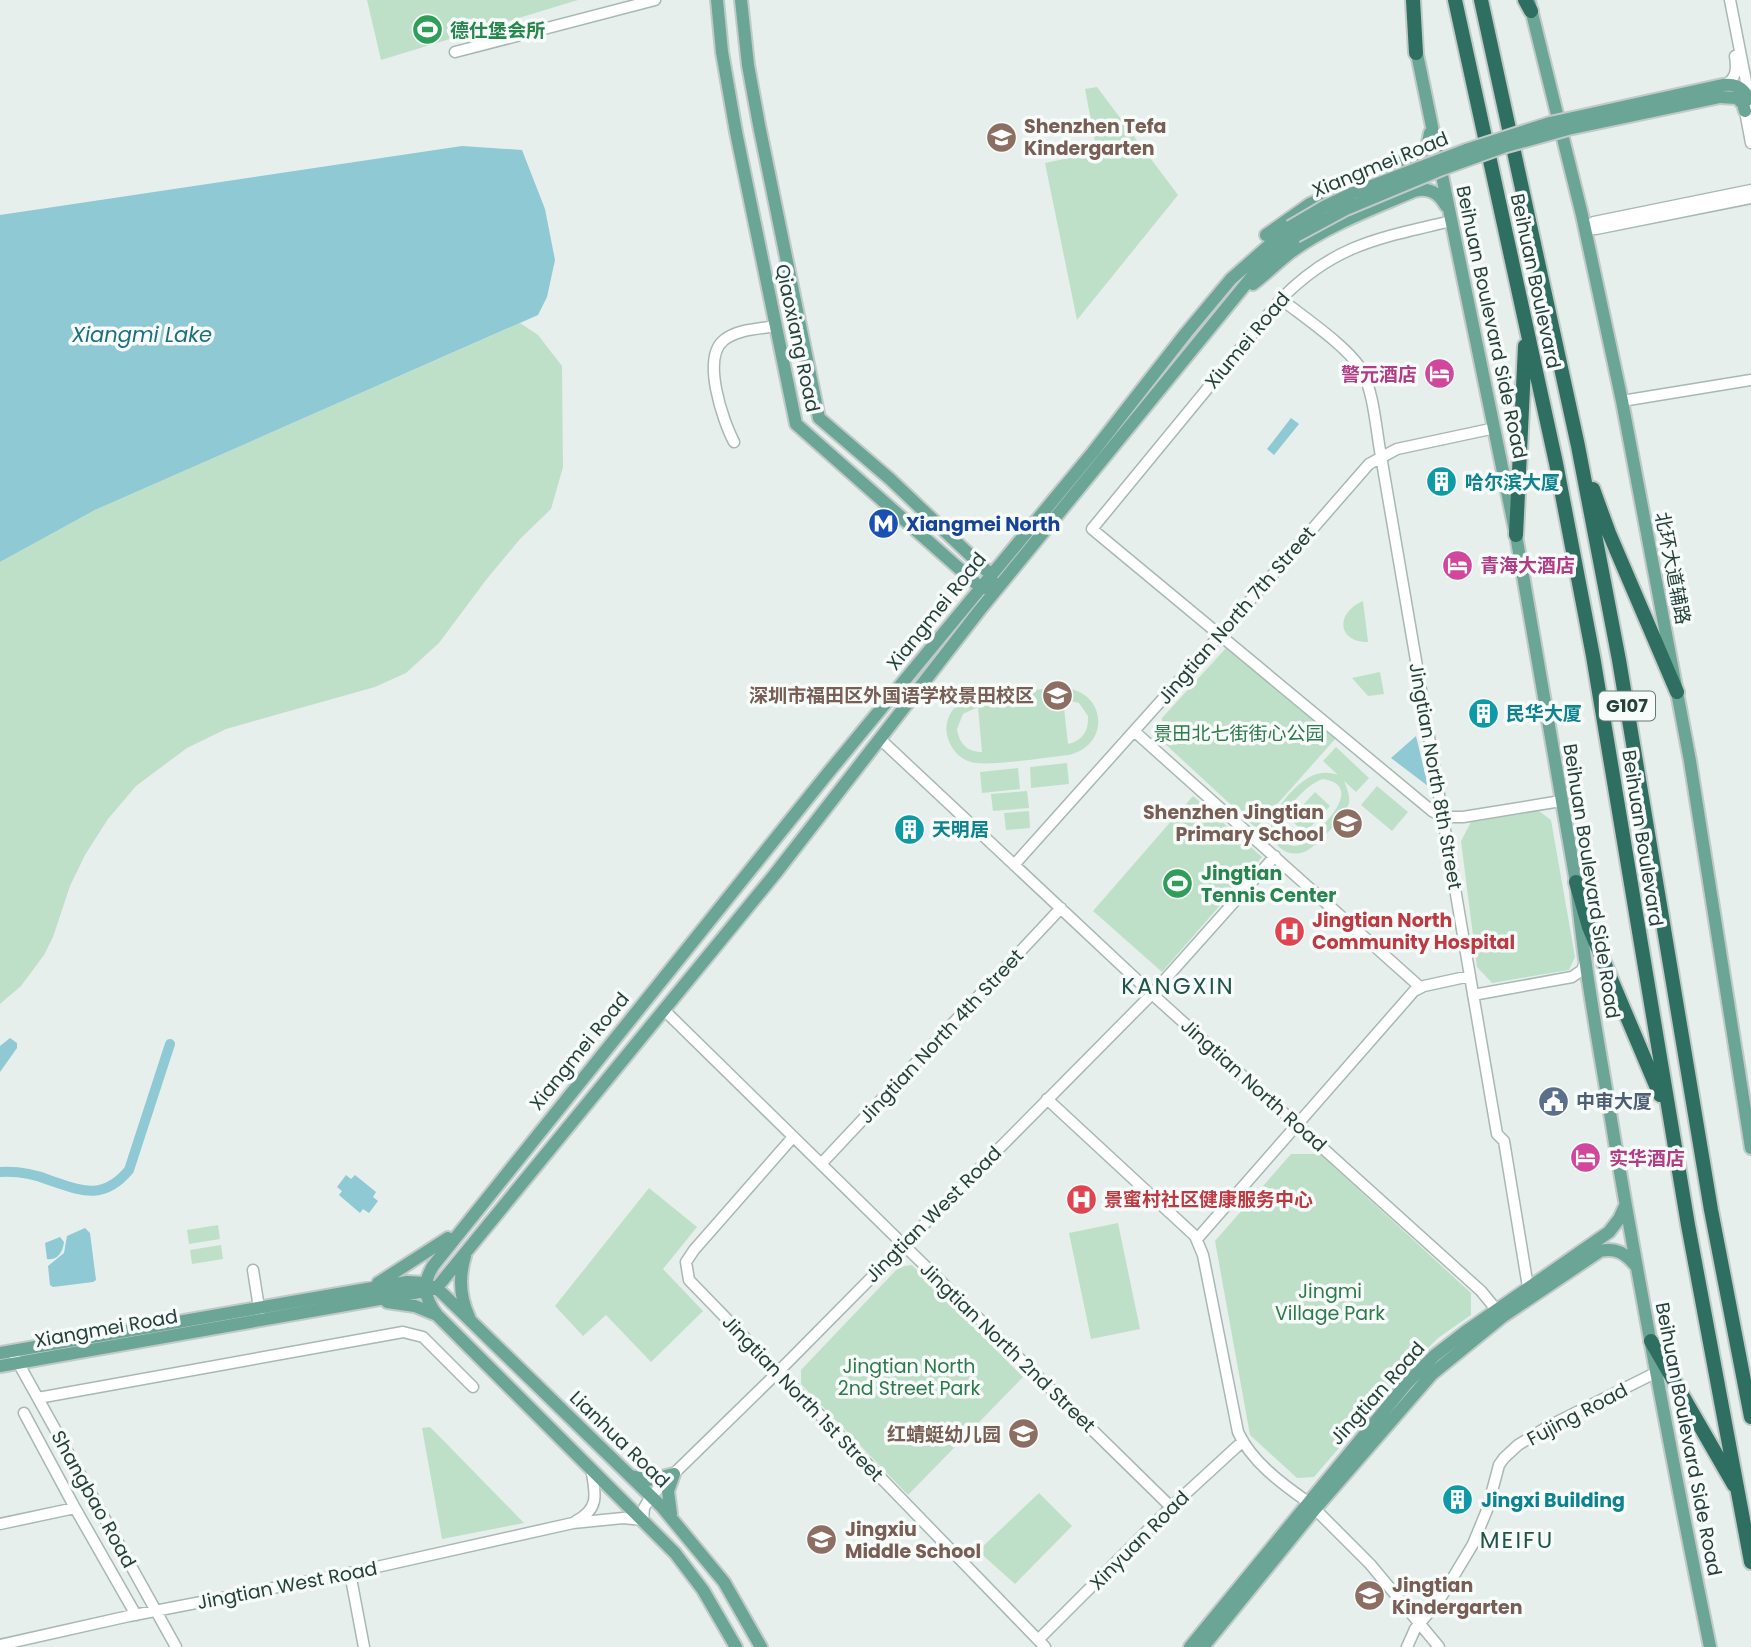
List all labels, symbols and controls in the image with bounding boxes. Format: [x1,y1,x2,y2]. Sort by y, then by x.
sports icon: 德仕堡会所 [410,13,444,47]
place label: 德仕堡会所 [450,17,545,44]
place label: Shenzhen Tefa Kindergarten [1024,113,1166,162]
school or university icon: Shenzhen Tefa Kindergarten [984,120,1018,154]
street label: Xiangmei Road [1308,125,1452,204]
street label: Beihuan Boulevard Side Road [1449,183,1534,461]
street label: Beihuan Boulevard [1504,191,1567,371]
street label: Qiaoxiang Road [769,262,826,415]
street label: Xiumei Road [1199,286,1296,395]
water label: Xiangmi Lake [71,320,212,349]
hotel icon: 警元酒店 [1423,357,1457,391]
place label: 警元酒店 [1341,361,1417,388]
building icon: 哈尔滨大厦 [1425,465,1459,499]
place label: 哈尔滨大厦 [1465,469,1560,496]
metro station icon: Xiangmei North [866,507,900,541]
street label: 北环大道辅路 [1648,510,1697,627]
place label: Xiangmei North [906,511,1060,538]
street label: Jingtian North 7th Street [1151,520,1322,710]
street label: Xiangmei Road [880,547,992,676]
hotel icon: 青海大酒店 [1440,548,1474,582]
place label: 青海大酒店 [1480,552,1575,579]
street label: Jingtian North 8th Street [1402,661,1469,892]
school or university icon: 深圳市福田区外国语学校景田校区 [1040,678,1074,712]
place label: 深圳市福田区外国语学校景田校区 [749,682,1034,709]
road number: G107 [1599,692,1655,720]
building icon: 民华大厦 [1466,696,1500,730]
place label: 民华大厦 [1506,700,1582,727]
park label: 景田北七街街心公园 [1153,720,1325,747]
street label: Beihuan Boulevard Side Road [1556,742,1627,1021]
street label: Beihuan Boulevard [1615,748,1670,928]
place label: Shenzhen Jingtian Primary School [1143,799,1324,848]
school or university icon: Shenzhen Jingtian Primary School [1330,806,1364,840]
building icon: 天明居 [892,812,926,846]
place label: 天明居 [932,816,989,843]
place label: Jingtian Tennis Center [1201,860,1336,909]
sports icon: Jingtian Tennis Center [1161,867,1195,901]
place label: Jingtian North Community Hospital [1312,907,1515,956]
hospital icon: Jingtian North Community Hospital [1272,914,1306,948]
street label: Jingtian North 4th Street [853,943,1030,1130]
district label: KANGXIN [1121,970,1235,1002]
street label: Xiangmei Road [523,987,635,1116]
street label: Jingtian North Road [1175,1013,1332,1158]
public building icon: 中审大厦 [1536,1084,1570,1118]
place label: 中审大厦 [1576,1088,1652,1115]
street label: Jingtian West Road [859,1140,1008,1289]
hotel icon: 实华酒店 [1569,1141,1603,1175]
place label: 实华酒店 [1609,1145,1685,1172]
hospital icon: 景蜜村社区健康服务中心 [1064,1182,1098,1216]
place label: 景蜜村社区健康服务中心 [1104,1186,1313,1213]
street label: Jingtian North 2nd Street [914,1256,1102,1439]
park label: Jingmi Village Park [1275,1278,1385,1327]
street label: Beihuan Boulevard Side Road [1649,1300,1728,1578]
street label: Xiangmei Road [32,1303,180,1354]
street label: Jingtian North 1st Street [716,1309,889,1488]
street label: Jingtian Road [1324,1336,1431,1451]
park label: Jingtian North 2nd Street Park [838,1353,980,1402]
street label: Fujing Road [1522,1377,1632,1452]
street label: Lianhua Road [564,1385,676,1494]
school or university icon: 红蜻蜓幼儿园 [1007,1417,1041,1451]
place label: 红蜻蜓幼儿园 [887,1421,1001,1448]
street label: Shangbao Road [45,1426,143,1573]
building icon: Jingxi Building [1441,1483,1475,1517]
street label: Xinyuan Road [1084,1485,1195,1596]
place label: Jingxi Building [1481,1487,1625,1514]
place label: Jingxiu Middle School [845,1516,981,1565]
school or university icon: Jingxiu Middle School [805,1523,839,1557]
district label: MEIFU [1480,1524,1554,1556]
street label: Jingtian West Road [195,1555,380,1616]
place label: Jingtian Kindergarten [1392,1572,1523,1621]
school or university icon: Jingtian Kindergarten [1352,1579,1386,1613]

